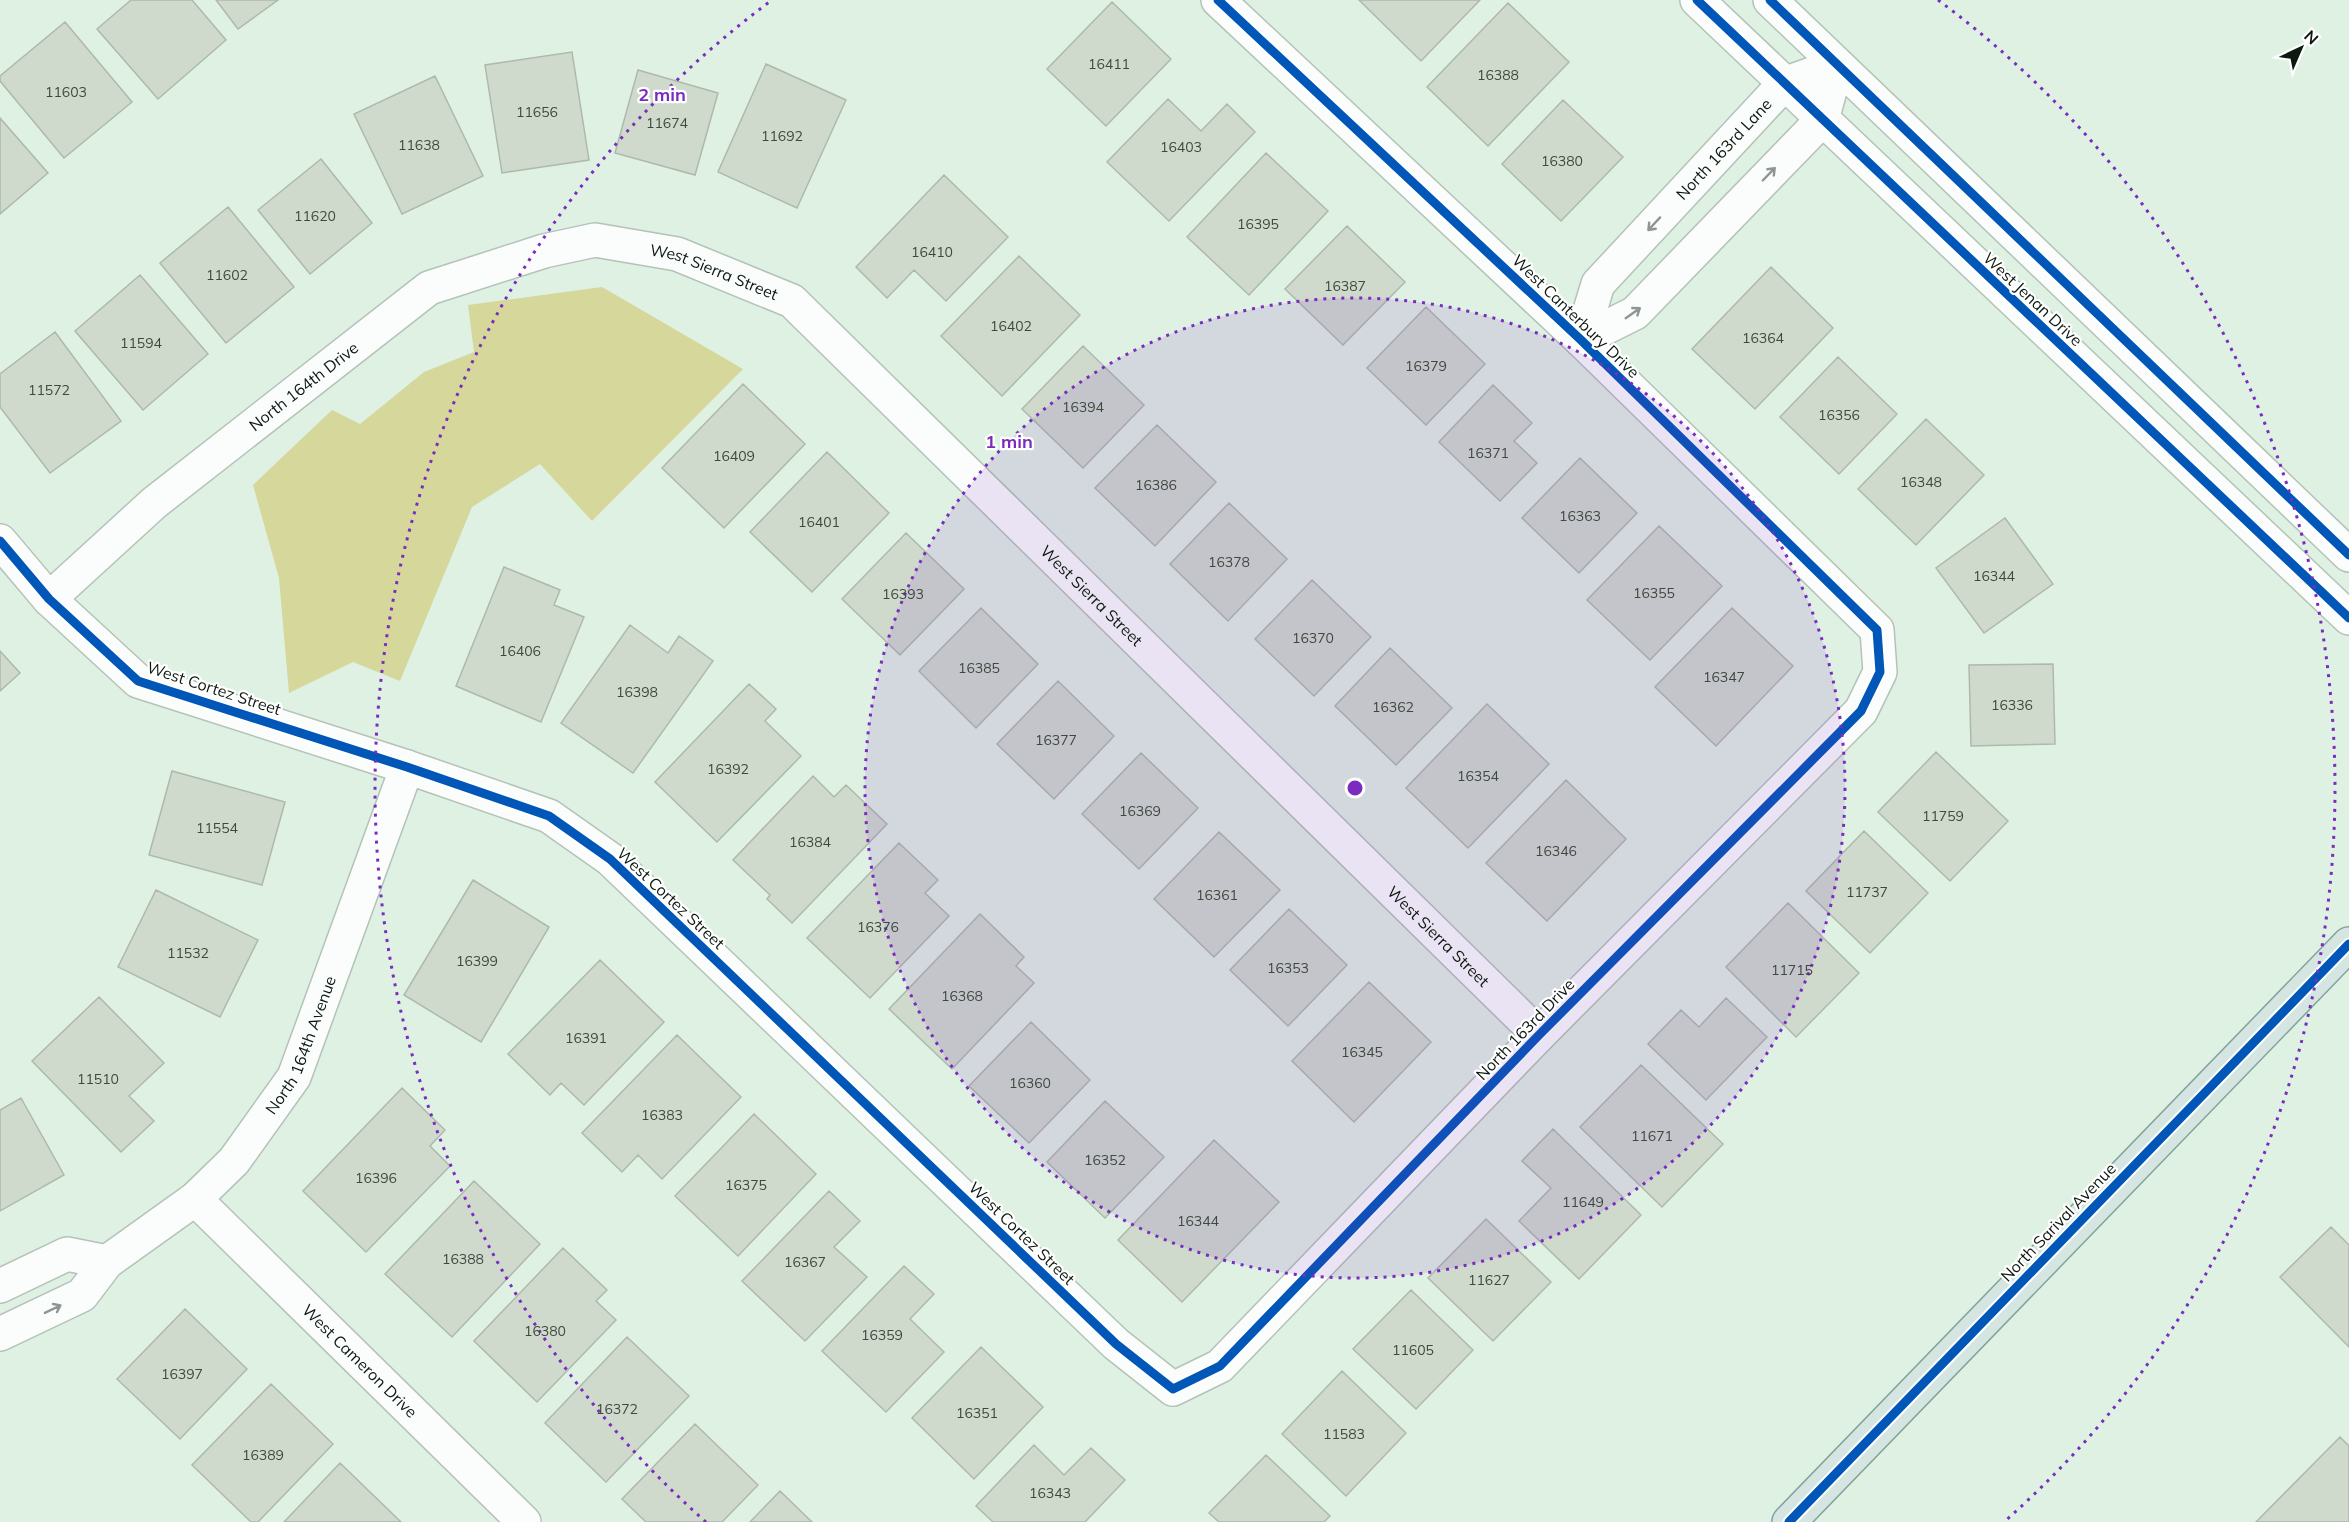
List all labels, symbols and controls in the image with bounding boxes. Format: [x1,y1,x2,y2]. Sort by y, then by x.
north arrow [2271,18,2331,78]
text: N [2300,26,2323,49]
house number: 16411 [1088,55,1130,73]
house number: 16388 [1477,66,1519,84]
house number: 11603 [45,83,87,101]
text: 2 min [638,83,686,106]
street label: North 163rd Lane [1672,94,1776,204]
house number: 11656 [516,103,558,121]
house number: 11674 [646,114,689,132]
house number: 11692 [761,127,803,145]
house number: 11638 [398,136,440,154]
house number: 16403 [1160,138,1202,156]
house number: 16380 [1541,152,1583,170]
one-way arrow [1762,167,1777,182]
house number: 11620 [294,207,336,225]
house number: 16395 [1237,215,1279,233]
one-way arrow [1647,216,1661,231]
street label: West Sierra Street [649,240,781,304]
house number: 16410 [911,243,953,261]
street label: West Jenan Drive [1979,248,2087,350]
street label: West Canterbury Drive [1508,250,1644,382]
house number: 11602 [206,266,248,284]
house number: 16387 [1324,277,1366,295]
one-way arrow [1624,307,1640,319]
house number: 16402 [990,317,1032,335]
house number: 16364 [1742,329,1785,347]
house number: 11594 [120,334,163,352]
street label: North 164th Drive [245,337,362,435]
house number: 16379 [1405,357,1447,375]
house number: 11572 [28,381,70,399]
house number: 16394 [1062,398,1105,416]
house number: 16356 [1818,406,1860,424]
text: 1 min [985,430,1033,453]
house number: 16371 [1467,444,1509,462]
house number: 16409 [713,447,755,465]
house number: 16348 [1900,473,1942,491]
house number: 16386 [1135,476,1177,494]
house number: 16363 [1559,507,1601,525]
house number: 16401 [798,513,840,531]
street label: West Sierra Street [1036,541,1147,650]
house number: 16378 [1208,553,1250,571]
house number: 16344 [1973,567,2016,585]
house number: 16355 [1633,584,1675,602]
house number: 16393 [882,585,924,603]
house number: 16370 [1292,629,1334,647]
house number: 16406 [499,642,541,660]
street label: West Cortez Street [144,657,284,719]
house number: 16385 [958,659,1000,677]
house number: 16347 [1703,668,1745,686]
house number: 16398 [616,683,658,701]
house number: 16336 [1991,696,2033,714]
house number: 16362 [1372,698,1414,716]
house number: 16377 [1035,731,1077,749]
house number: 16392 [707,760,749,778]
house number: 16354 [1457,767,1500,785]
centre of rings [1345,778,1365,798]
house number: 16369 [1119,802,1161,820]
house number: 11759 [1922,807,1964,825]
house number: 11554 [196,819,239,837]
house number: 16384 [789,833,832,851]
house number: 16346 [1535,842,1577,860]
street label: West Cortez Street [613,843,729,953]
street label: West Sierra Street [1383,882,1494,991]
house number: 11737 [1846,883,1888,901]
house number: 16361 [1196,886,1238,904]
house number: 16376 [857,918,899,936]
house number: 11532 [167,944,209,962]
house number: 16399 [456,952,498,970]
house number: 16353 [1267,959,1309,977]
house number: 11715 [1771,961,1813,979]
street label: North 164th Avenue [261,973,340,1118]
street label: North 163rd Drive [1471,974,1579,1084]
house number: 16368 [941,987,983,1005]
house number: 16391 [565,1029,607,1047]
house number: 16345 [1341,1043,1383,1061]
house number: 11510 [77,1070,119,1088]
house number: 16360 [1009,1074,1051,1092]
house number: 16383 [641,1106,683,1124]
house number: 11671 [1631,1127,1673,1145]
house number: 16352 [1084,1151,1126,1169]
street label: North Sarival Avenue [1996,1158,2120,1286]
house number: 16396 [355,1169,397,1187]
house number: 16375 [725,1176,767,1194]
street label: West Cortez Street [965,1177,1080,1289]
house number: 11649 [1562,1193,1604,1211]
house number: 16344 [1177,1212,1220,1230]
house number: 16388 [442,1250,484,1268]
house number: 16367 [784,1253,826,1271]
house number: 11627 [1468,1271,1510,1289]
street label: West Cameron Drive [298,1300,422,1422]
one-way arrow [43,1303,61,1315]
house number: 16380 [524,1322,566,1340]
house number: 16359 [861,1326,903,1344]
house number: 11605 [1392,1341,1434,1359]
house number: 16397 [161,1365,203,1383]
house number: 16372 [596,1400,638,1418]
house number: 16351 [956,1404,998,1422]
house number: 11583 [1323,1425,1365,1443]
house number: 16389 [242,1446,284,1464]
house number: 16343 [1029,1484,1071,1502]

